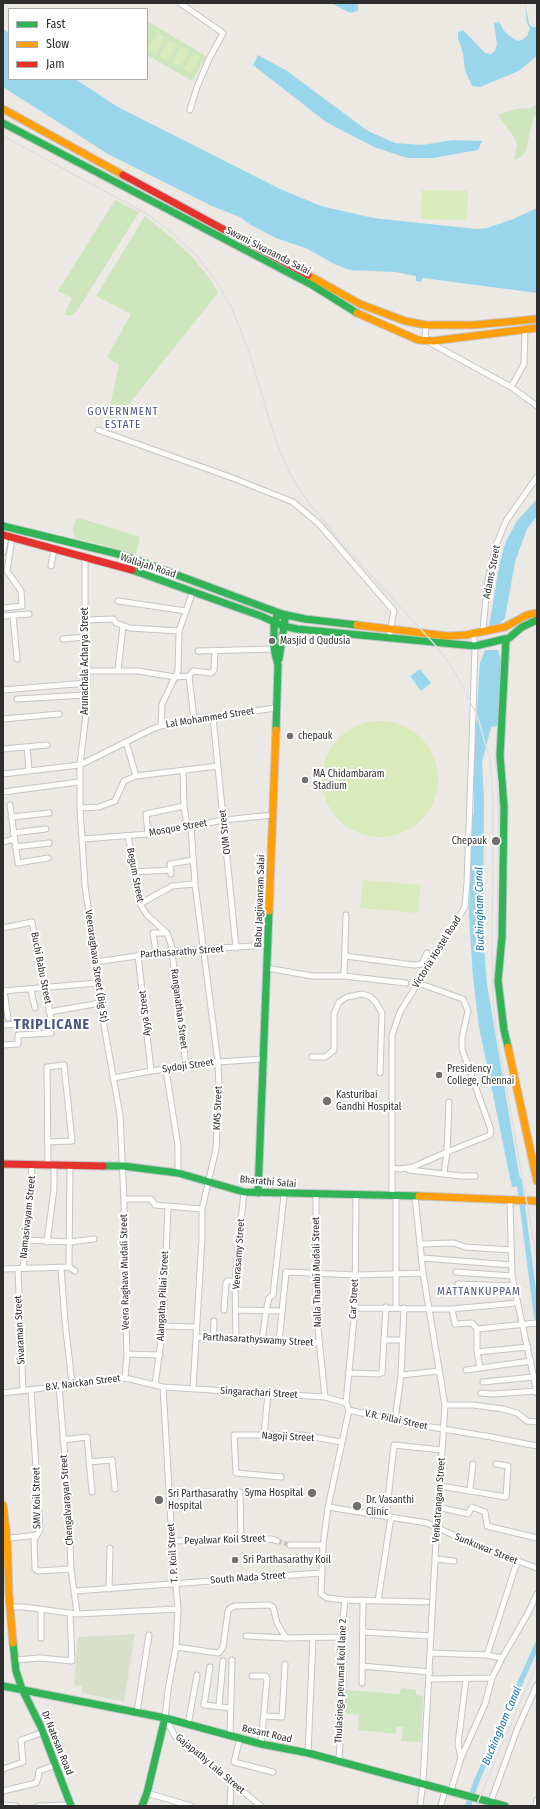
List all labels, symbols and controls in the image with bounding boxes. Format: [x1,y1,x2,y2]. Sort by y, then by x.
legend [8,8,148,80]
text: Fast [46,17,65,31]
text: Slow [46,37,69,51]
text: Jam [46,57,64,71]
street label: Swami Sivananda Salai [224,224,312,278]
district label: GOVERNMENT ESTATE [87,405,159,431]
street label: Adams Street [481,544,503,600]
street label: Wallajah Road [119,551,177,581]
street label: Arunachala Acharya Street [79,607,91,715]
place label: Masjid d Qudusia [280,635,350,647]
marker: Masjid d Qudusia [267,636,277,646]
street label: Lal Mohammed Street [165,705,255,731]
place label: chepauk [298,730,333,742]
marker: chepauk [285,731,295,741]
place label: MA Chidambaram Stadium [313,768,384,792]
marker: MA Chidambaram Stadium [300,775,310,785]
street label: OVM Street [217,809,233,855]
street label: Mosque Street [148,817,208,839]
place label: Chepauk [452,835,487,847]
marker: Chepauk [490,835,502,847]
street label: Begum Street [124,847,146,903]
street label: Babu Jagjivanram Salai [252,854,268,948]
water label: Buckingham Canal [473,867,487,951]
street label: Veeraraghava Street (Big St) [82,909,110,1023]
street label: Victoria Hostel Road [410,914,464,990]
street label: Buchi Babu Street [28,931,54,1005]
street label: Parthasarathy Street [140,943,224,961]
street label: Ranganathan Street [168,968,190,1050]
street label: Ayya Street [137,990,153,1036]
district label: TRIPLICANE [14,1017,90,1033]
street label: Sydoji Street [161,1056,215,1076]
place label: Presidency College, Chennai [447,1063,514,1086]
marker: Presidency College, Chennai [434,1070,444,1080]
street label: KMS Street [211,1086,225,1130]
place label: Kasturibai Gandhi Hospital [336,1089,401,1112]
marker: Kasturibai Gandhi Hospital [321,1095,333,1107]
street label: Bharathi Salai [239,1174,297,1190]
street label: Namasivayam Street [18,1175,38,1259]
street label: Veera Raghava Mudali Street [118,1214,132,1330]
street label: Nalla Thambi Mudali Street [310,1217,324,1327]
street label: Veerasamy Street [231,1218,247,1290]
street label: Alangatha Pillai Street [155,1250,171,1342]
street label: Car Street [347,1279,361,1319]
district label: MATTANKUPPAM [437,1285,521,1299]
street label: Sivaraman Street [12,1295,28,1365]
street label: Parthasarathyswamy Street [202,1331,314,1349]
street label: B.V. Naickan Street [45,1372,121,1394]
street label: Singarachari Street [220,1385,298,1401]
street label: V.R. Pillai Street [363,1407,429,1433]
street label: Nagoji Street [261,1430,315,1444]
street label: Chengalvarayan Street [58,1454,76,1546]
street label: Venkatrangam Street [430,1457,448,1543]
street label: SMV Koil Street [30,1467,44,1529]
place label: Syma Hospital [245,1487,303,1499]
marker: Syma Hospital [306,1487,318,1499]
place label: Sri Parthasarathy Hospital [168,1488,238,1512]
marker: Sri Parthasarathy Hospital [153,1494,165,1506]
place label: Dr. Vasanthi Clinic [366,1494,414,1518]
marker: Dr. Vasanthi Clinic [351,1500,363,1512]
street label: T. P. Koil Street [165,1523,181,1583]
street label: Sunkuwar Street [453,1531,519,1567]
street label: Peyalwar Koil Street [184,1533,266,1547]
place label: Sri Parthasarathy Koil [243,1554,331,1566]
marker: Sri Parthasarathy Koil [230,1555,240,1565]
street label: South Mada Street [210,1569,286,1587]
street label: Thulasinga perumal koil lane 2 [333,1619,349,1743]
water label: Buckingham Canal [480,1685,524,1767]
street label: Dr Natesan Road [39,1709,75,1777]
street label: Besant Road [241,1722,293,1746]
street label: Gajapathy Lala Street [173,1731,247,1797]

